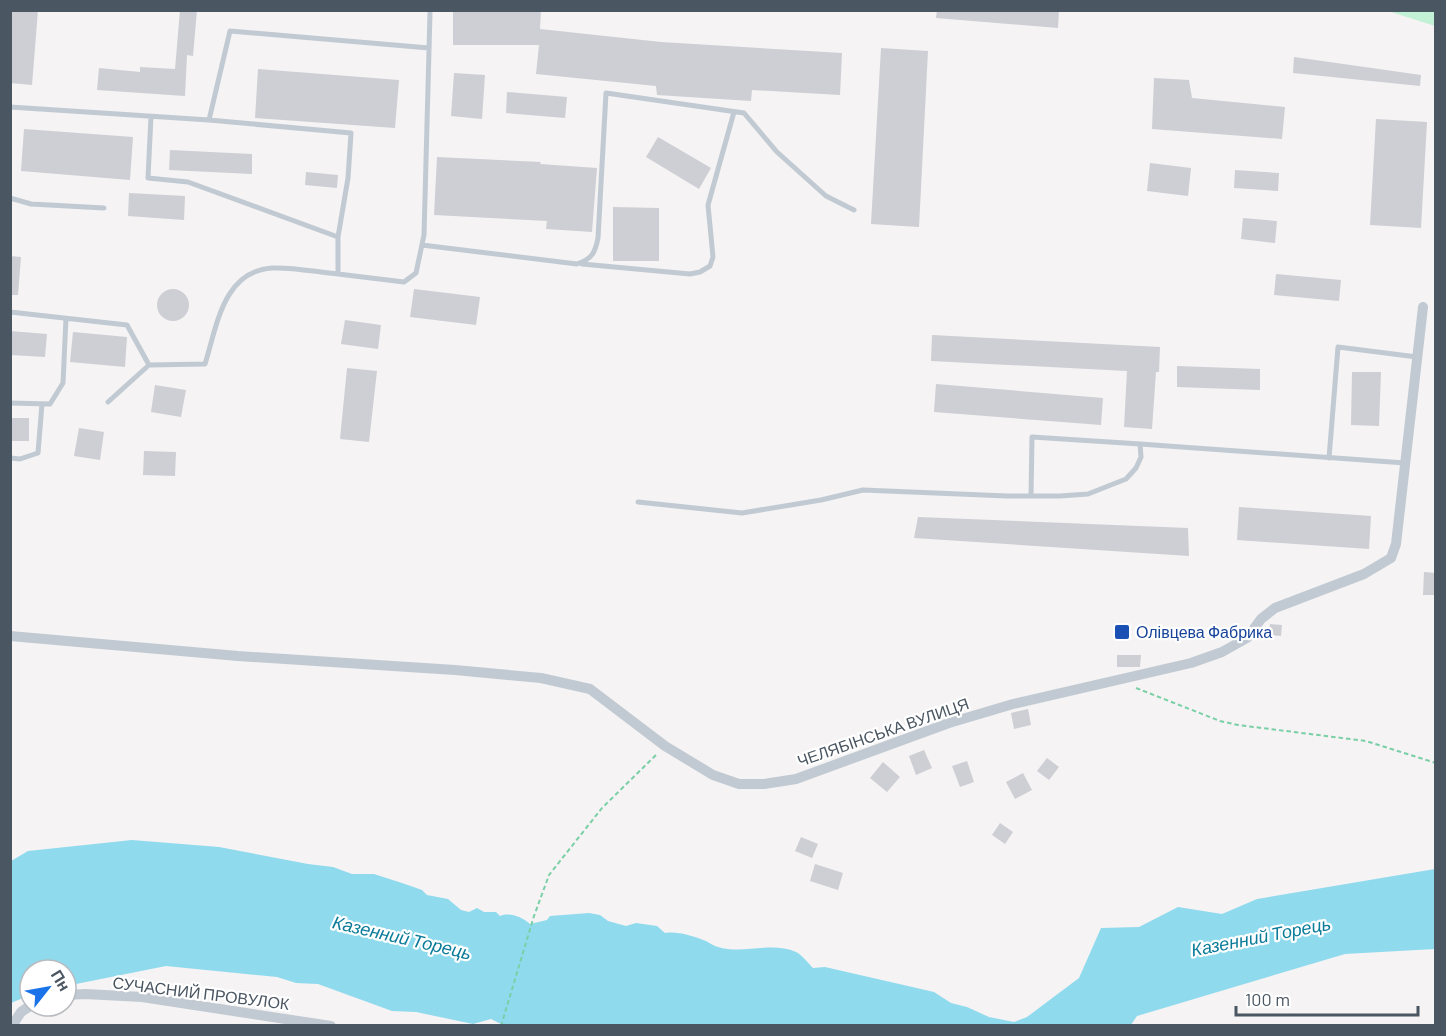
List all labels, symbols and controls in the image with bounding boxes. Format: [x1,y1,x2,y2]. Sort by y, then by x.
place label: Олівцева Фабрика [1136,622,1272,641]
marker: Олівцева Фабрика [1113,623,1131,641]
street label: ЧЕЛЯБІНСЬКА ВУЛИЦЯ [794,693,971,770]
water label: Казенний Торець [331,910,474,964]
water label: Казенний Торець [1189,912,1333,960]
north arrow [18,958,78,1018]
text: Пн [48,966,75,994]
street label: СУЧАСНИЙ ПРОВУЛОК [112,972,291,1013]
scale bar [1236,979,1418,1017]
text: 100 m [1245,988,1290,1010]

